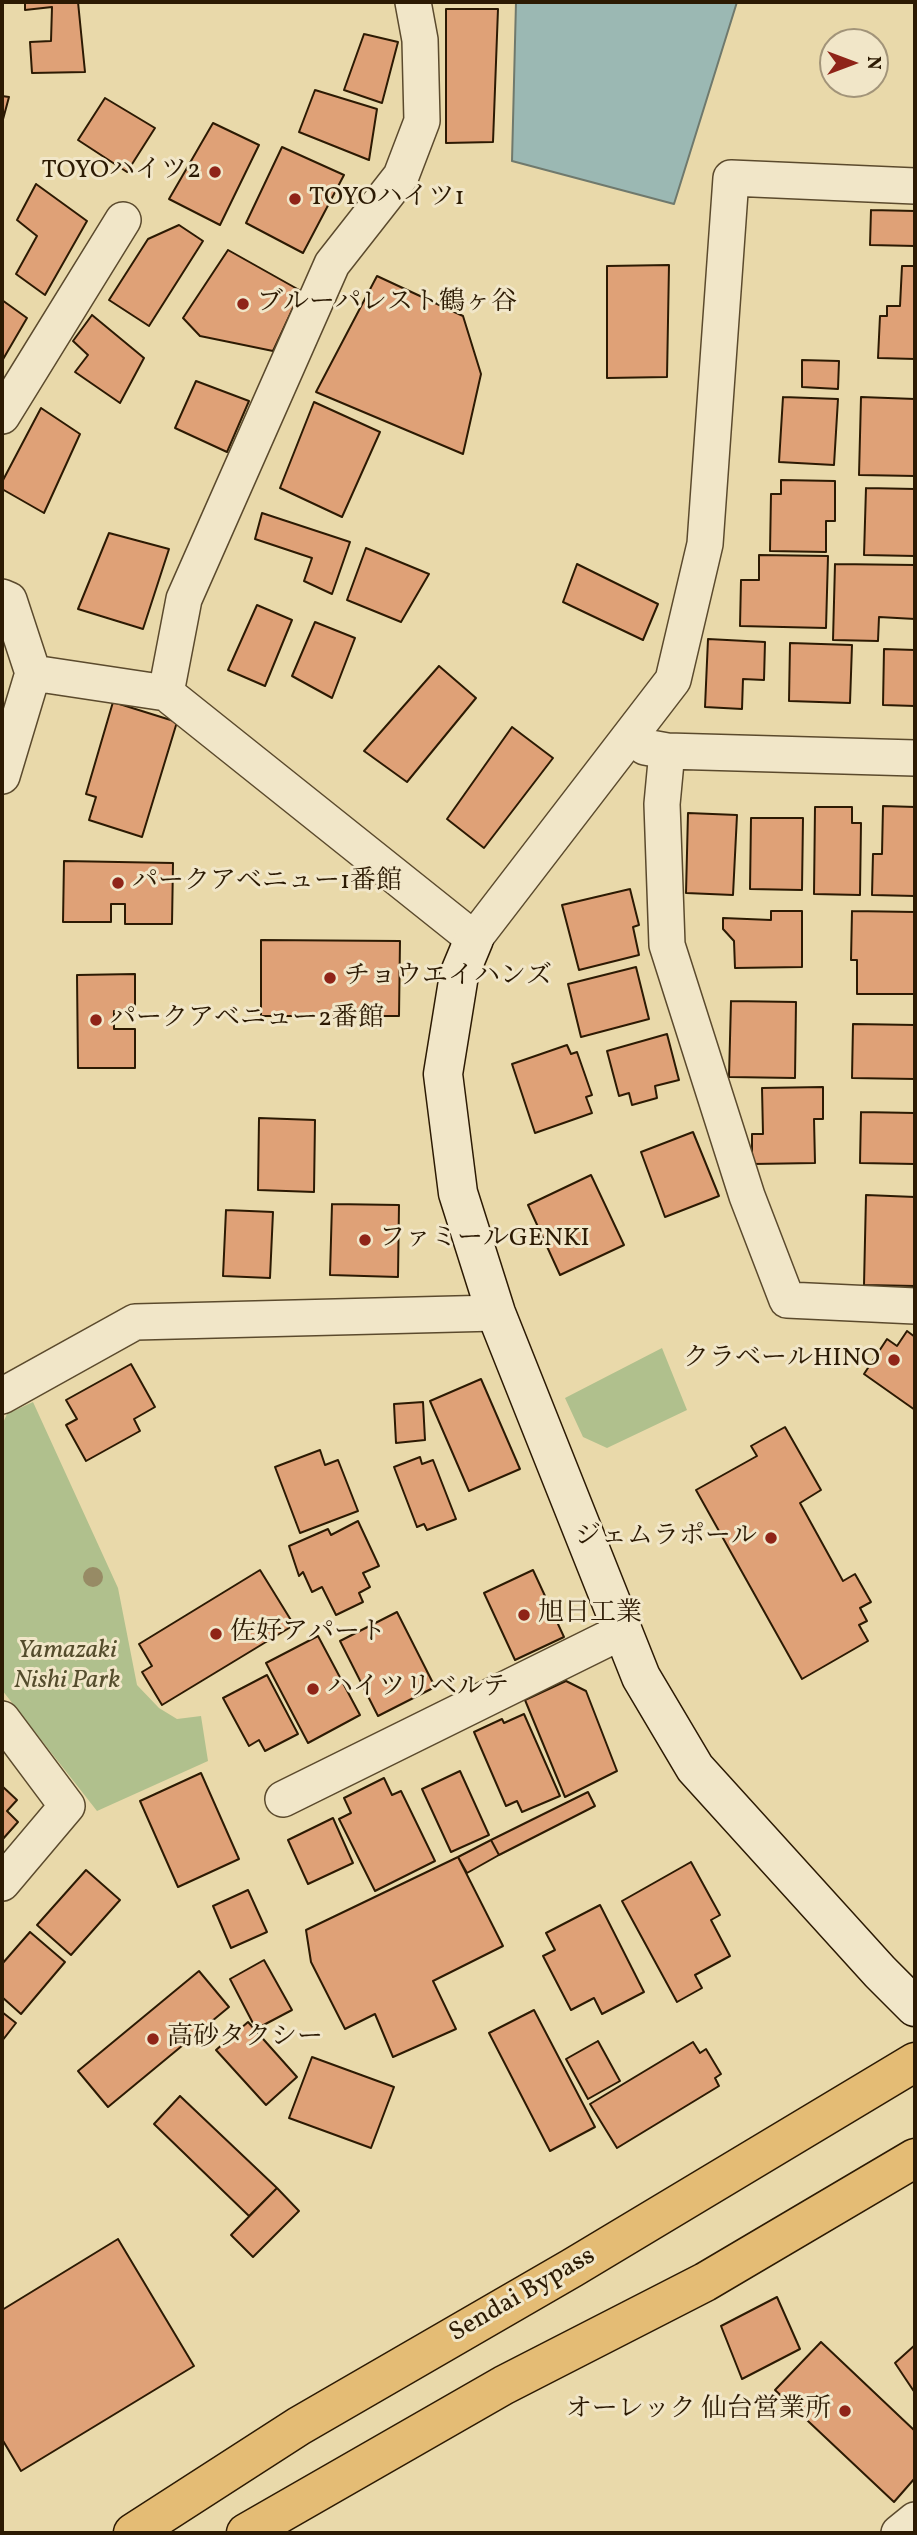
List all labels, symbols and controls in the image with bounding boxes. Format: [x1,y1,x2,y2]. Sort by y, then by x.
north arrow [819,28,889,98]
text: N [860,56,886,70]
place label: TOYOハイツ2 [41,156,201,188]
marker: TOYOハイツ2 [207,164,223,180]
place label: TOYOハイツ1 [309,183,465,215]
marker: TOYOハイツ1 [287,191,303,207]
place label: ブルーパレスト鶴ヶ谷 [257,288,517,320]
marker: ブルーパレスト鶴ヶ谷 [235,296,251,312]
place label: パークアベニュー1番館 [132,867,402,899]
marker: パークアベニュー1番館 [110,875,126,891]
place label: チョウエイハンズ [344,962,552,994]
marker: チョウエイハンズ [322,970,338,986]
place label: パークアベニュー2番館 [110,1004,384,1036]
marker: パークアベニュー2番館 [88,1012,104,1028]
place label: ファミールGENKI [379,1224,590,1256]
marker: ファミールGENKI [357,1232,373,1248]
place label: クラベールHINO [683,1344,880,1376]
marker: クラベールHINO [886,1352,902,1368]
place label: ジェムラポール [575,1522,757,1554]
marker: ジェムラポール [763,1530,779,1546]
place label: 旭日工業 [538,1599,642,1631]
marker: 旭日工業 [516,1607,532,1623]
place label: 佐好アパート [230,1618,386,1650]
marker: 佐好アパート [208,1626,224,1642]
park label: Yamazaki Nishi Park [14,1636,120,1698]
place label: ハイツリベルテ [327,1673,509,1705]
marker: ハイツリベルテ [305,1681,321,1697]
place label: 高砂タクシー [167,2023,323,2055]
marker: 高砂タクシー [145,2031,161,2047]
street label: Sendai Bypass [445,2242,601,2350]
place label: オーレック 仙台営業所 [566,2395,831,2427]
marker: オーレック 仙台営業所 [837,2403,853,2419]

